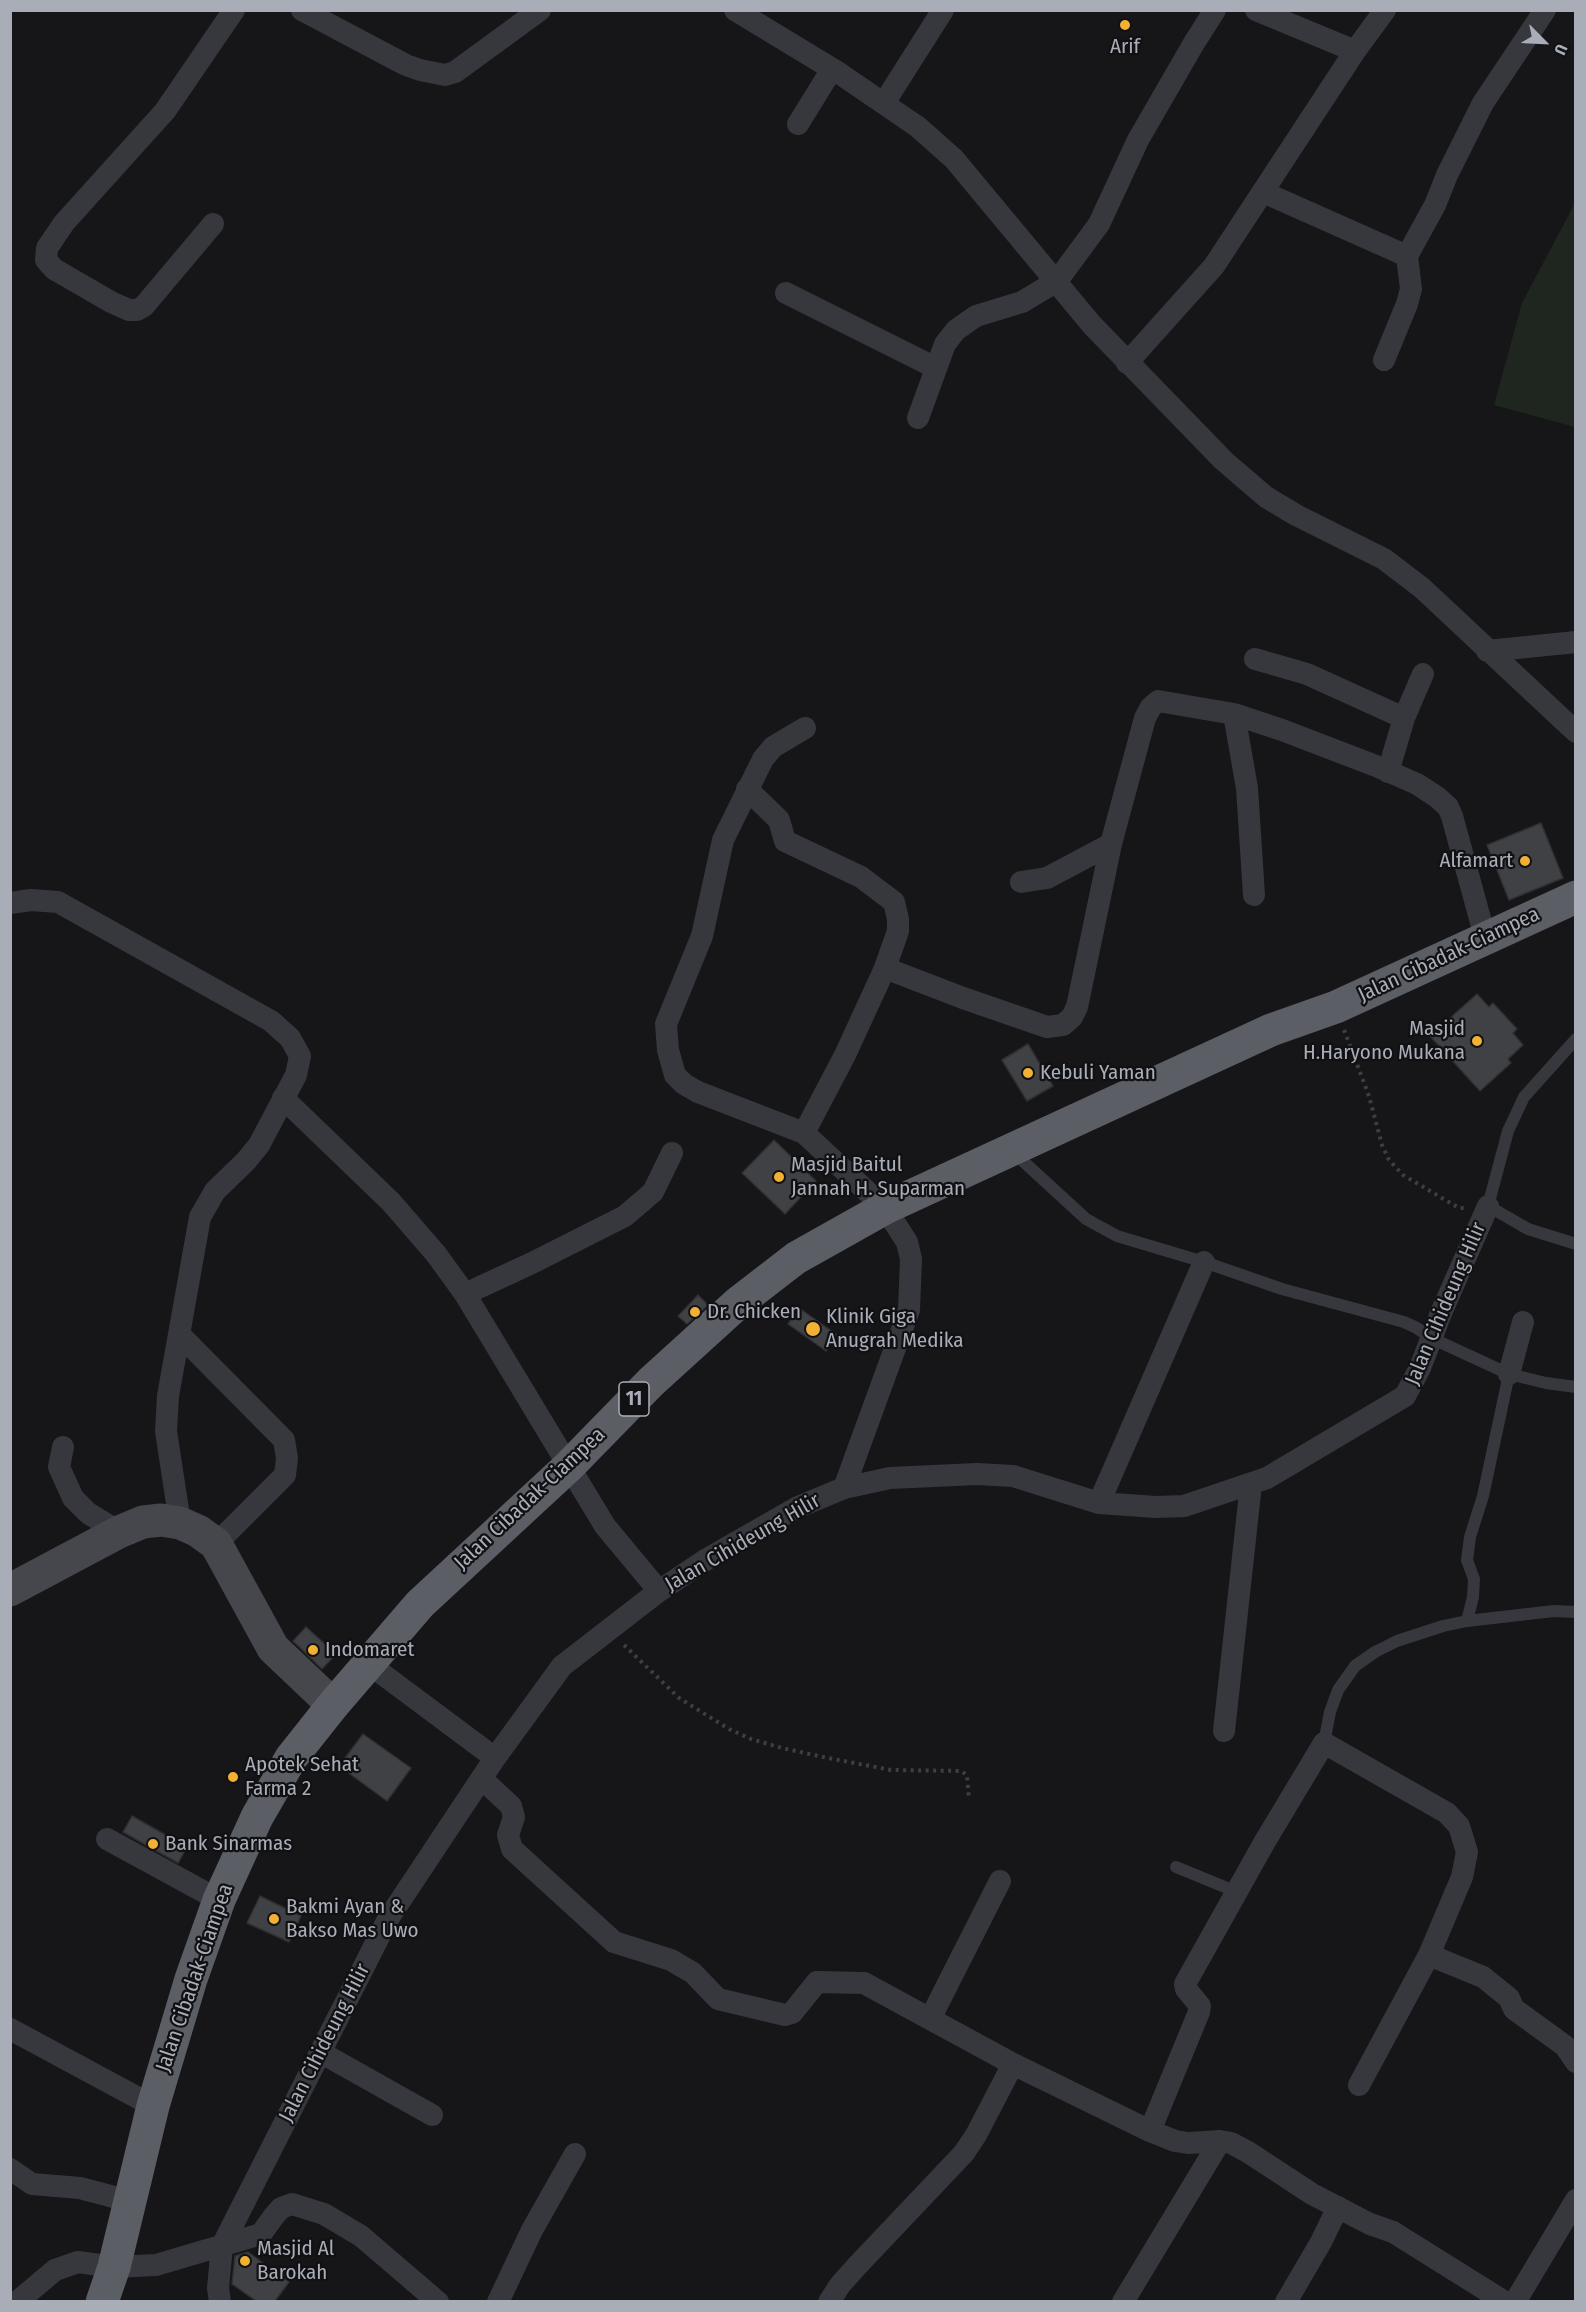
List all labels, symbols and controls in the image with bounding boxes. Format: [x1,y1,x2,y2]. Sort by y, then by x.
north arrow [1514,12,1574,72]
marker: Arif [1118,18,1132,32]
place label: Arif [1110,34,1140,60]
text: U [1550,41,1571,58]
place label: Alfamart [1440,848,1513,874]
marker: Alfamart [1518,854,1532,868]
street label: Jalan Cibadak-Ciampea [1354,902,1544,1008]
place label: Masjid H.Haryono Mukana [1303,1016,1465,1066]
marker: Masjid H.Haryono Mukana [1470,1034,1484,1048]
place label: Kebuli Yaman [1040,1060,1156,1086]
marker: Kebuli Yaman [1021,1066,1035,1080]
place label: Masjid Baitul Jannah H. Suparman [791,1152,965,1202]
marker: Masjid Baitul Jannah H. Suparman [772,1170,786,1184]
street label: Jalan Cihideung Hilir [1400,1219,1492,1389]
place label: Dr. Chicken [707,1299,801,1325]
place label: Klinik Giga Anugrah Medika [826,1304,964,1354]
marker: Dr. Chicken [688,1305,702,1319]
marker: Klinik Giga Anugrah Medika [804,1320,822,1338]
road number: 11 [619,1382,649,1416]
street label: Jalan Cibadak-Ciampea [449,1423,611,1575]
street label: Jalan Cihideung Hilir [661,1488,825,1598]
place label: Indomaret [325,1637,414,1663]
marker: Indomaret [306,1643,320,1657]
place label: Apotek Sehat Farma 2 [245,1752,359,1802]
marker: Apotek Sehat Farma 2 [226,1770,240,1784]
place label: Bank Sinarmas [165,1831,292,1857]
marker: Bank Sinarmas [146,1837,160,1851]
street label: Jalan Cibadak-Ciampea [151,1881,239,2075]
place label: Bakmi Ayan & Bakso Mas Uwo [286,1894,419,1944]
marker: Bakmi Ayan & Bakso Mas Uwo [267,1912,281,1926]
street label: Jalan Cihideung Hilir [274,1960,376,2126]
place label: Masjid Al Barokah [257,2236,334,2286]
marker: Masjid Al Barokah [238,2254,252,2268]

